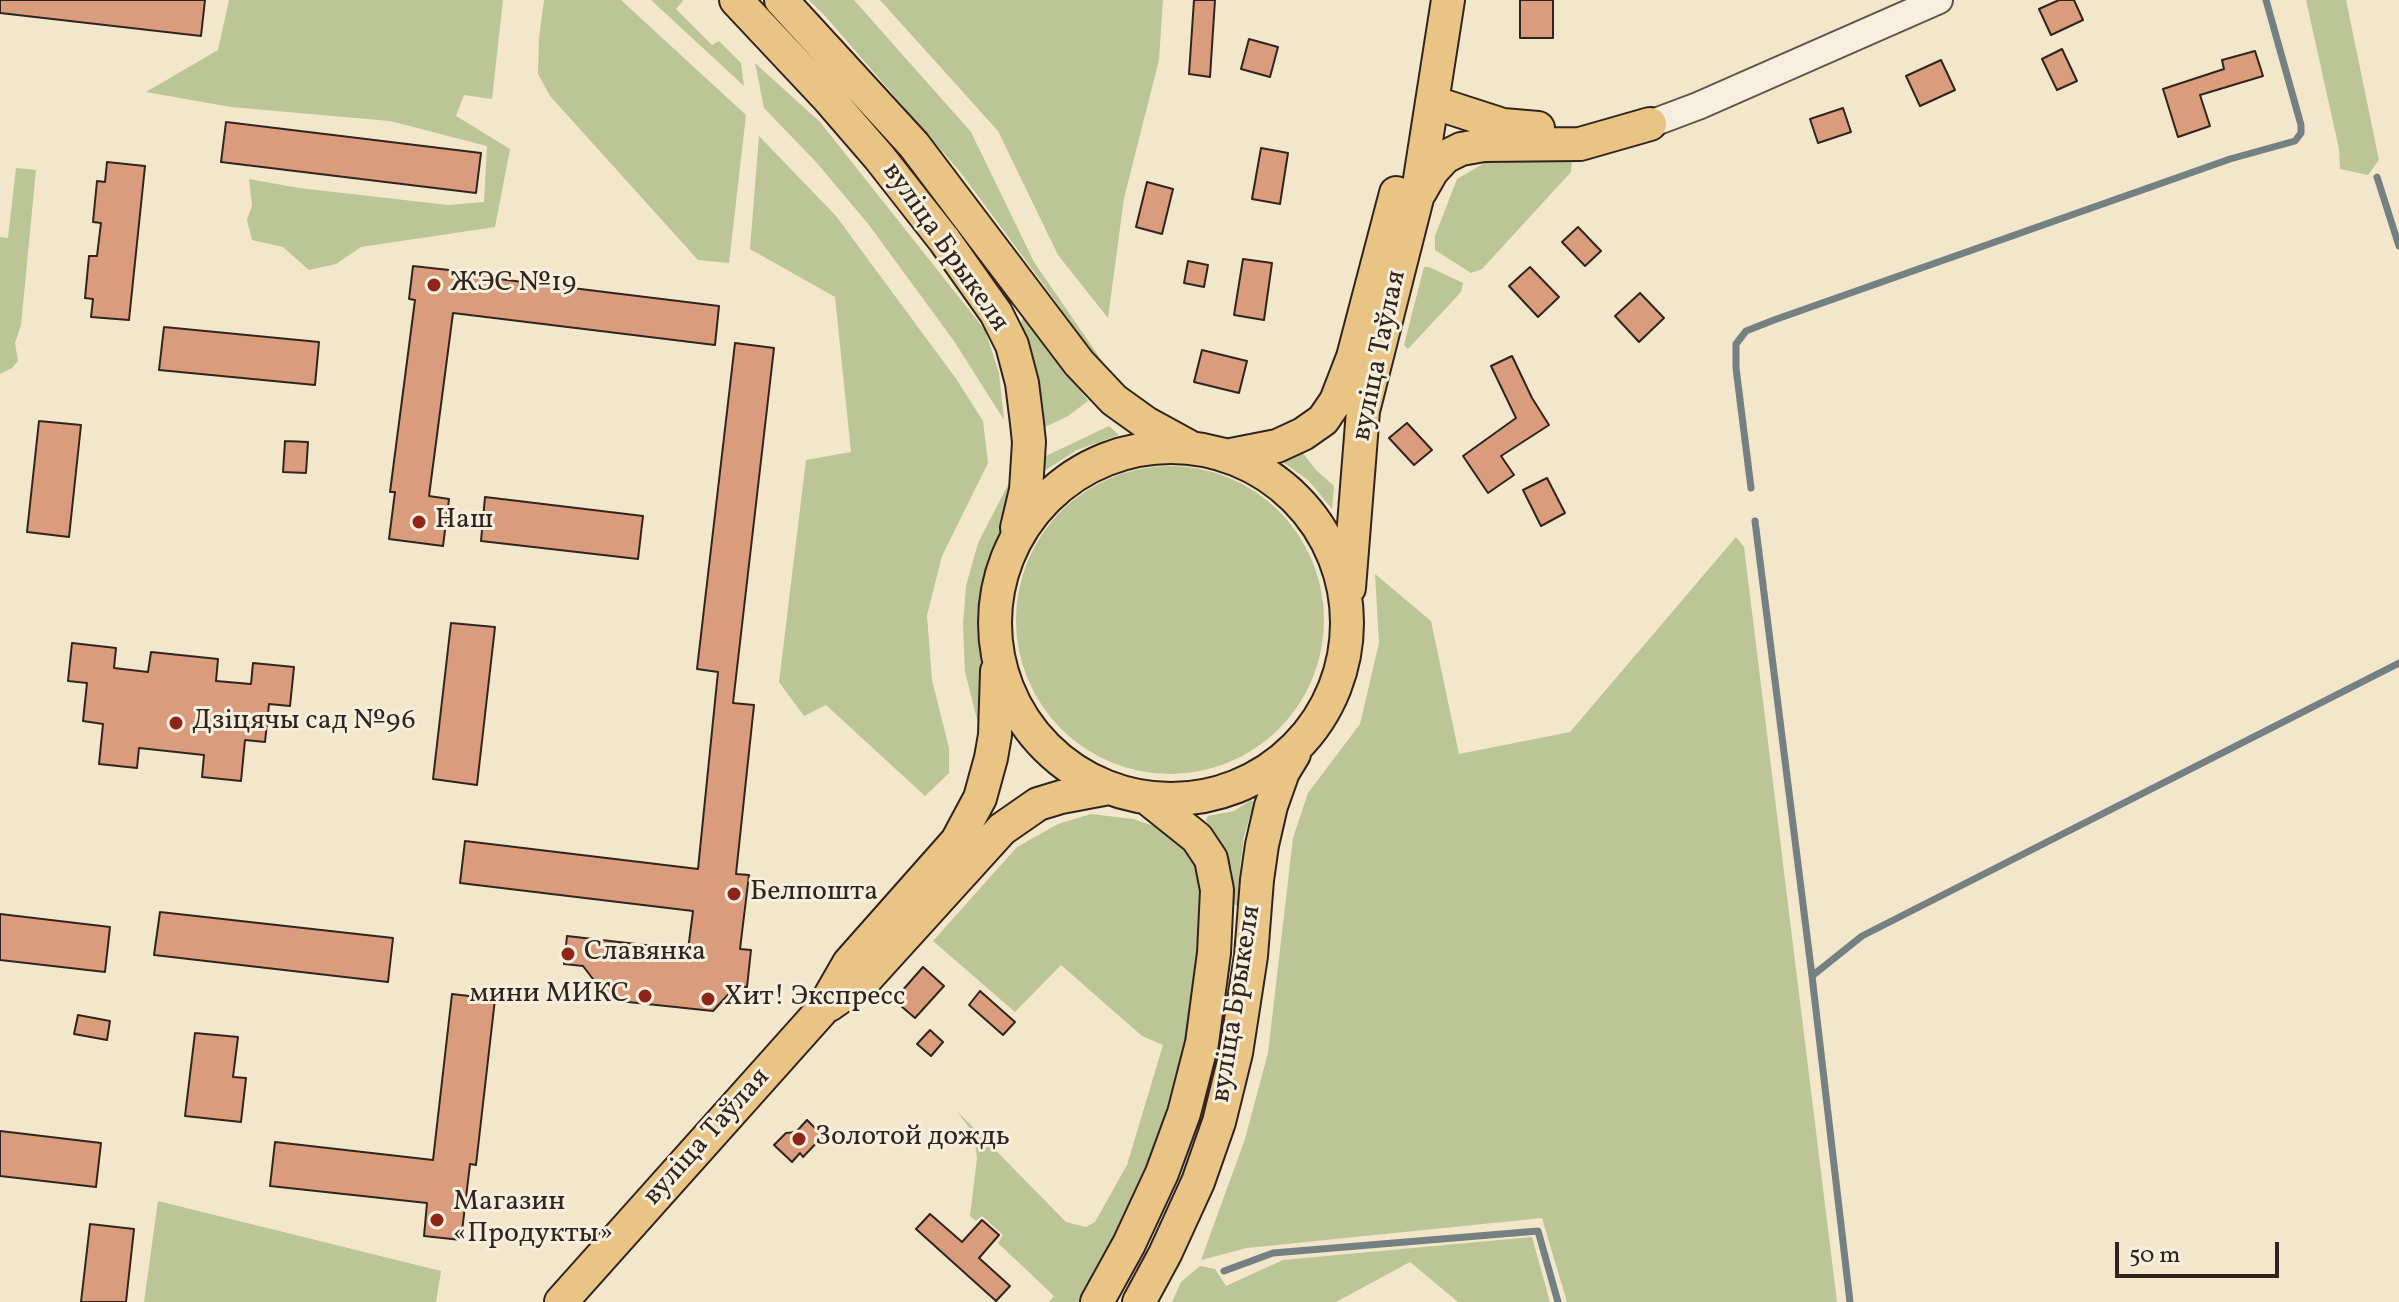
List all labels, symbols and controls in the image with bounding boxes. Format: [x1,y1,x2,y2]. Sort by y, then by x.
street label: вуліца Брыкеля [873,157,1015,339]
place label: ЖЭС №19 [450,268,576,302]
street label: вуліца Таўлая [1347,268,1415,444]
marker: ЖЭС №19 [425,276,443,294]
place label: Наш [435,505,493,539]
marker: Наш [410,513,428,531]
place label: Дзіцячы сад №96 [192,706,416,740]
marker: Дзіцячы сад №96 [167,714,185,732]
place label: Белпошта [750,877,878,911]
marker: Белпошта [725,885,743,903]
street label: вуліца Брыкеля [1206,903,1270,1105]
place label: Славянка [584,937,706,971]
marker: Славянка [559,945,577,963]
place label: мини МИКС [469,979,629,1013]
place label: Хит! Экспресс [724,982,906,1016]
marker: мини МИКС [636,987,654,1005]
marker: Хит! Экспресс [699,990,717,1008]
street label: вуліца Таўлая [638,1062,778,1214]
place label: Золотой дождь [815,1122,1010,1156]
marker: Золотой дождь [790,1130,808,1148]
place label: Магазин «Продукты» [453,1187,613,1253]
marker: Магазин «Продукты» [428,1211,446,1229]
scale bar [2119,1226,2283,1276]
text: 50 m [2129,1239,2181,1273]

